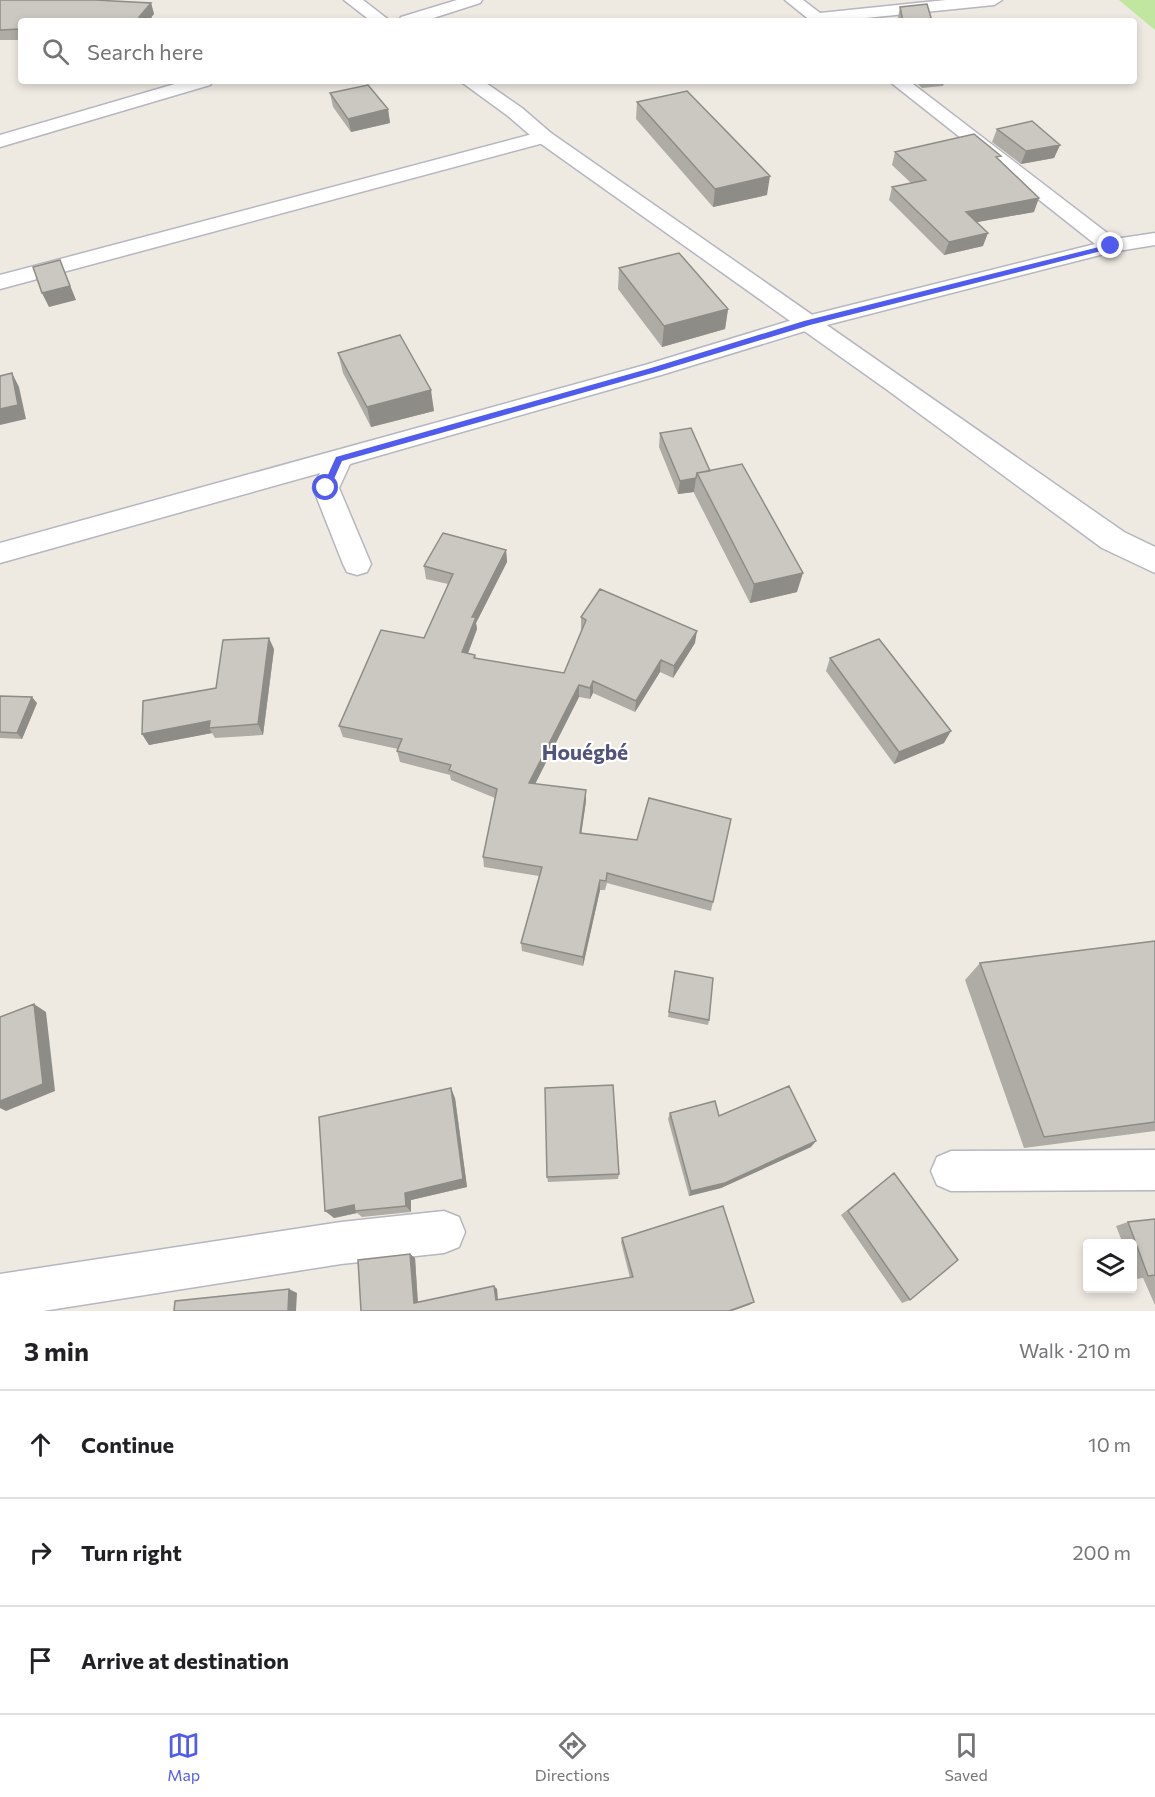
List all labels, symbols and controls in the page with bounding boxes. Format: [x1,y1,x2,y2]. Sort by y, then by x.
search box [18,18,1137,84]
icon: search [39,35,72,68]
text: Search here [87,38,203,65]
route end [1097,232,1123,258]
route start [312,474,338,500]
district label: Houégbé [542,739,628,764]
map controls [1083,1239,1137,1293]
button: layers [1083,1239,1137,1293]
text: 3 min [24,1335,89,1366]
text: Walk · 210 m [1019,1338,1131,1362]
icon: ahead [24,1428,57,1461]
text: Continue [81,1431,174,1458]
text: 10 m [1088,1432,1131,1456]
icon: right [24,1536,57,1569]
text: Turn right [81,1539,182,1566]
text: 200 m [1073,1540,1131,1564]
icon: arrive [24,1644,57,1677]
text: Arrive at destination [81,1647,289,1674]
tab: Map [167,1729,200,1784]
tab: Directions [535,1729,610,1784]
tab: Saved [944,1729,988,1784]

